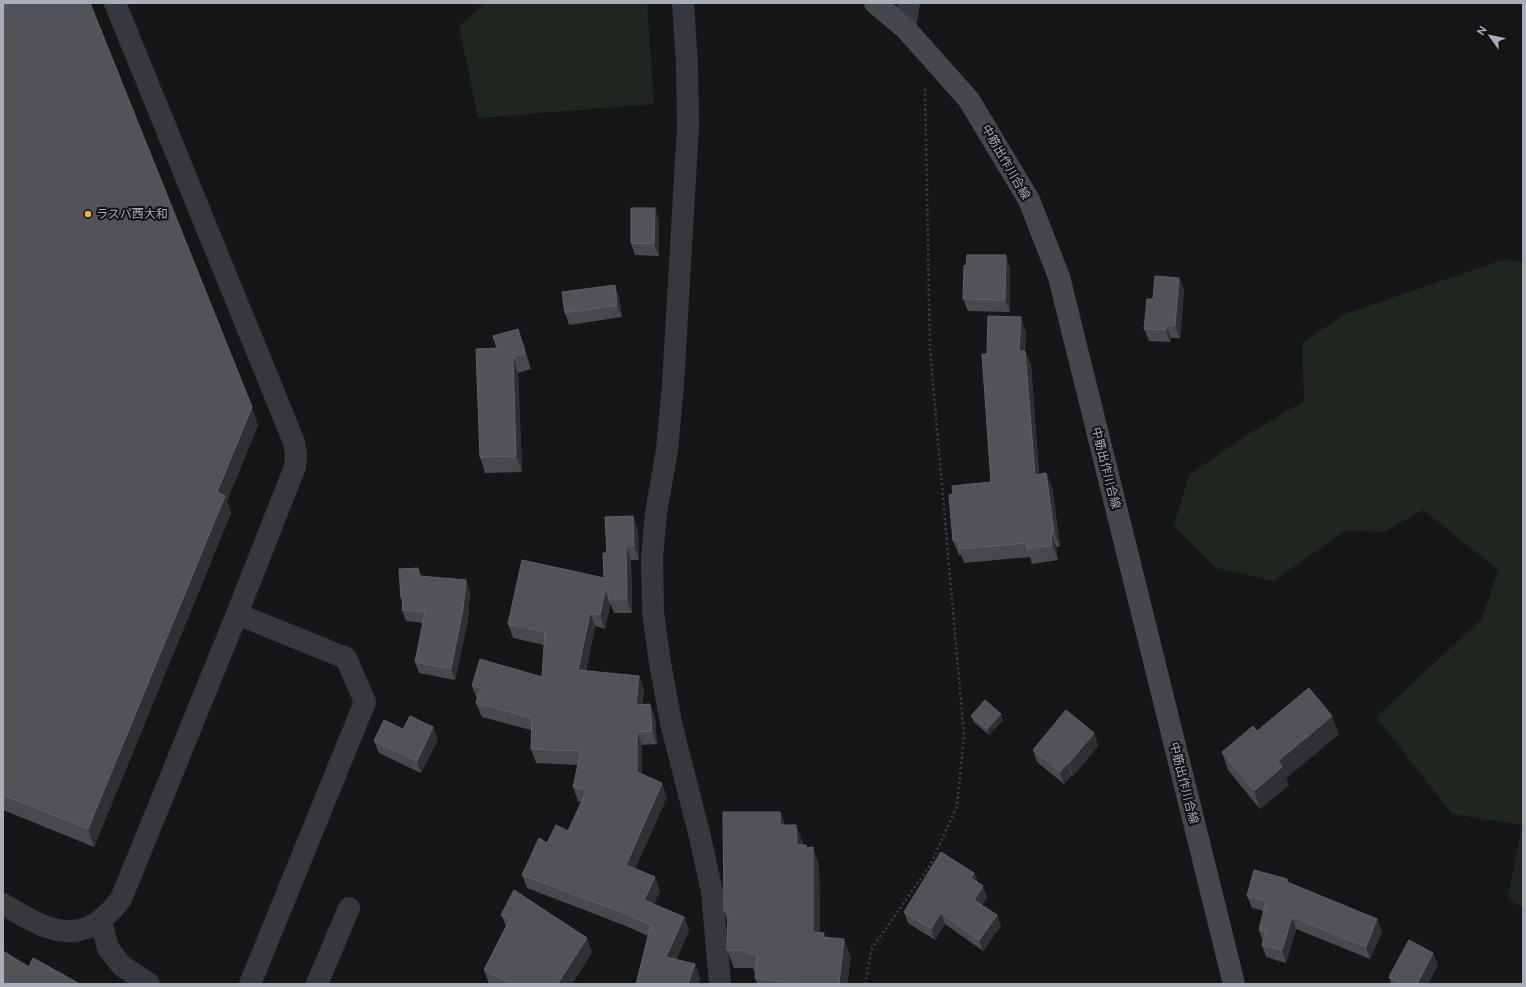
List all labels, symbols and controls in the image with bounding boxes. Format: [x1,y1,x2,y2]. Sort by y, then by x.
north arrow [1470,16,1510,56]
text: N [1474,24,1490,38]
street label: 中筋出作川合線 [979,122,1033,202]
place label: ラスパ西大和 [96,207,168,221]
marker: ラスパ西大和 [83,209,93,219]
street label: 中筋出作川合線 [1089,426,1123,510]
street label: 中筋出作川合線 [1167,741,1201,825]

